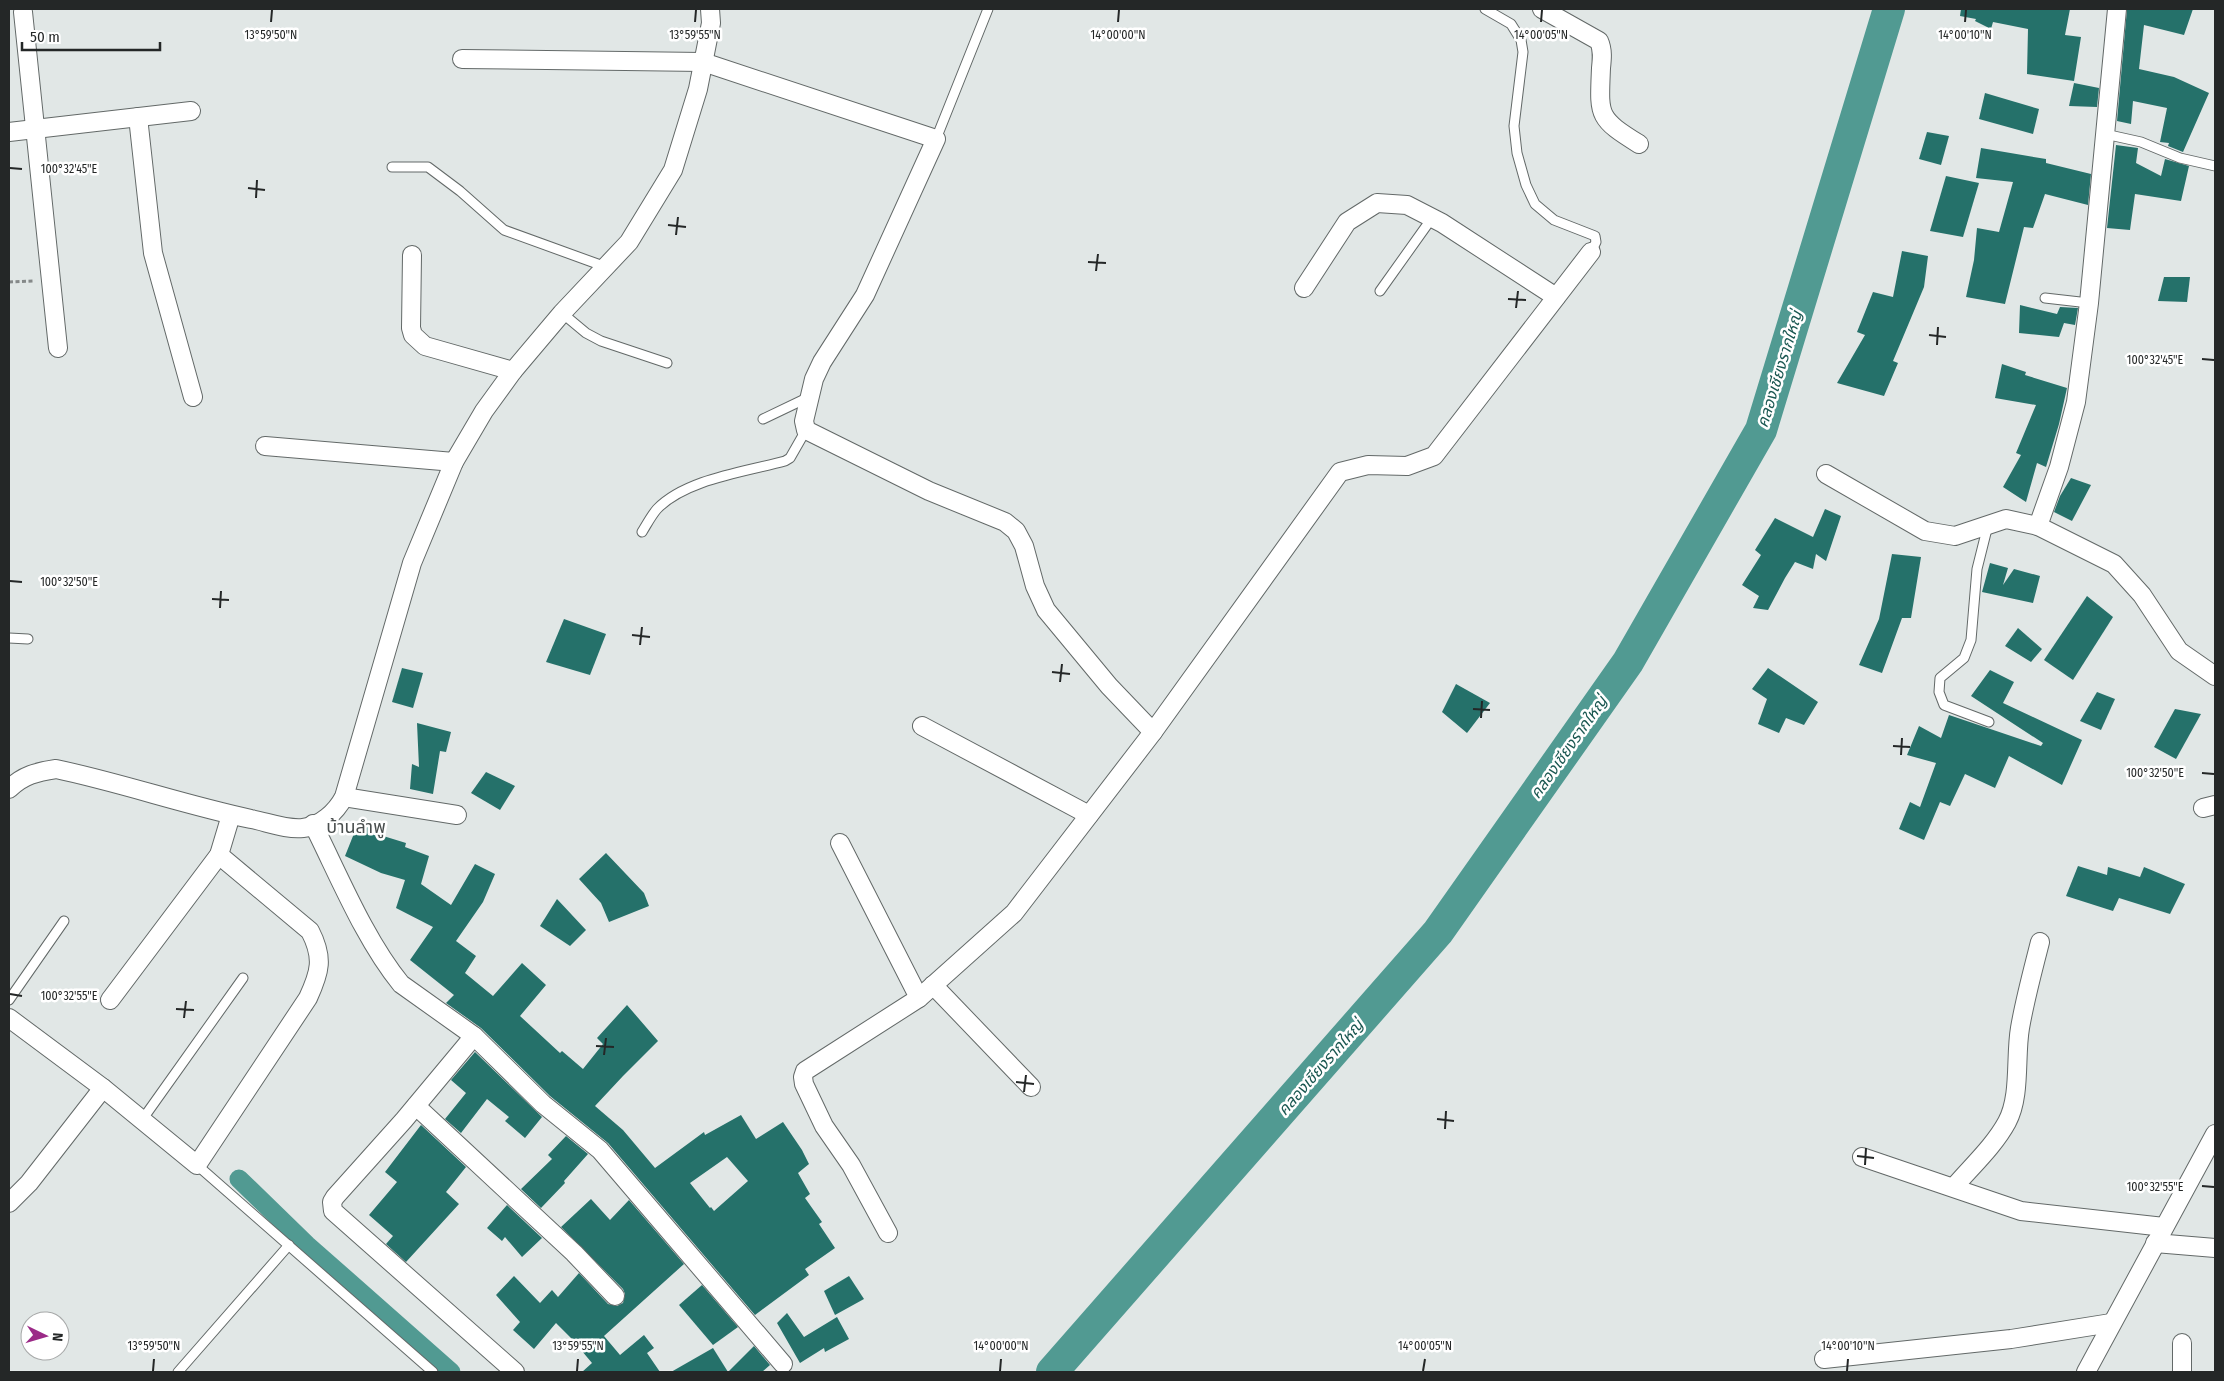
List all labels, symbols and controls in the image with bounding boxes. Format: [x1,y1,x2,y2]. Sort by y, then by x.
scale bar [22,20,160,52]
text: 50 m [30,28,60,46]
text: 13°59'50"N [245,28,297,42]
text: 13°59'55"N [669,28,721,42]
text: 14°00'00"N [1090,28,1146,42]
text: 14°00'05"N [1514,28,1568,42]
text: 14°00'10"N [1938,28,1992,42]
text: 100°32'45"E [41,162,98,176]
water label: คลองเชียงรากใหญ่ [1753,307,1807,430]
text: 100°32'45"E [2127,353,2184,367]
text: 100°32'50"E [40,575,98,589]
water label: คลองเชียงรากใหญ่ [1526,691,1612,802]
text: 100°32'50"E [2126,766,2184,780]
district label: บ้านลำพู [326,816,386,839]
text: 100°32'55"E [41,989,98,1003]
water label: คลองเชียงรากใหญ่ [1274,1014,1368,1119]
text: 100°32'55"E [2127,1180,2184,1194]
north arrow [20,1311,70,1361]
text: N [49,1332,66,1342]
text: 13°59'50"N [128,1339,180,1353]
text: 13°59'55"N [552,1339,604,1353]
text: 14°00'00"N [973,1339,1029,1353]
text: 14°00'05"N [1398,1339,1452,1353]
text: 14°00'10"N [1821,1339,1875,1353]

